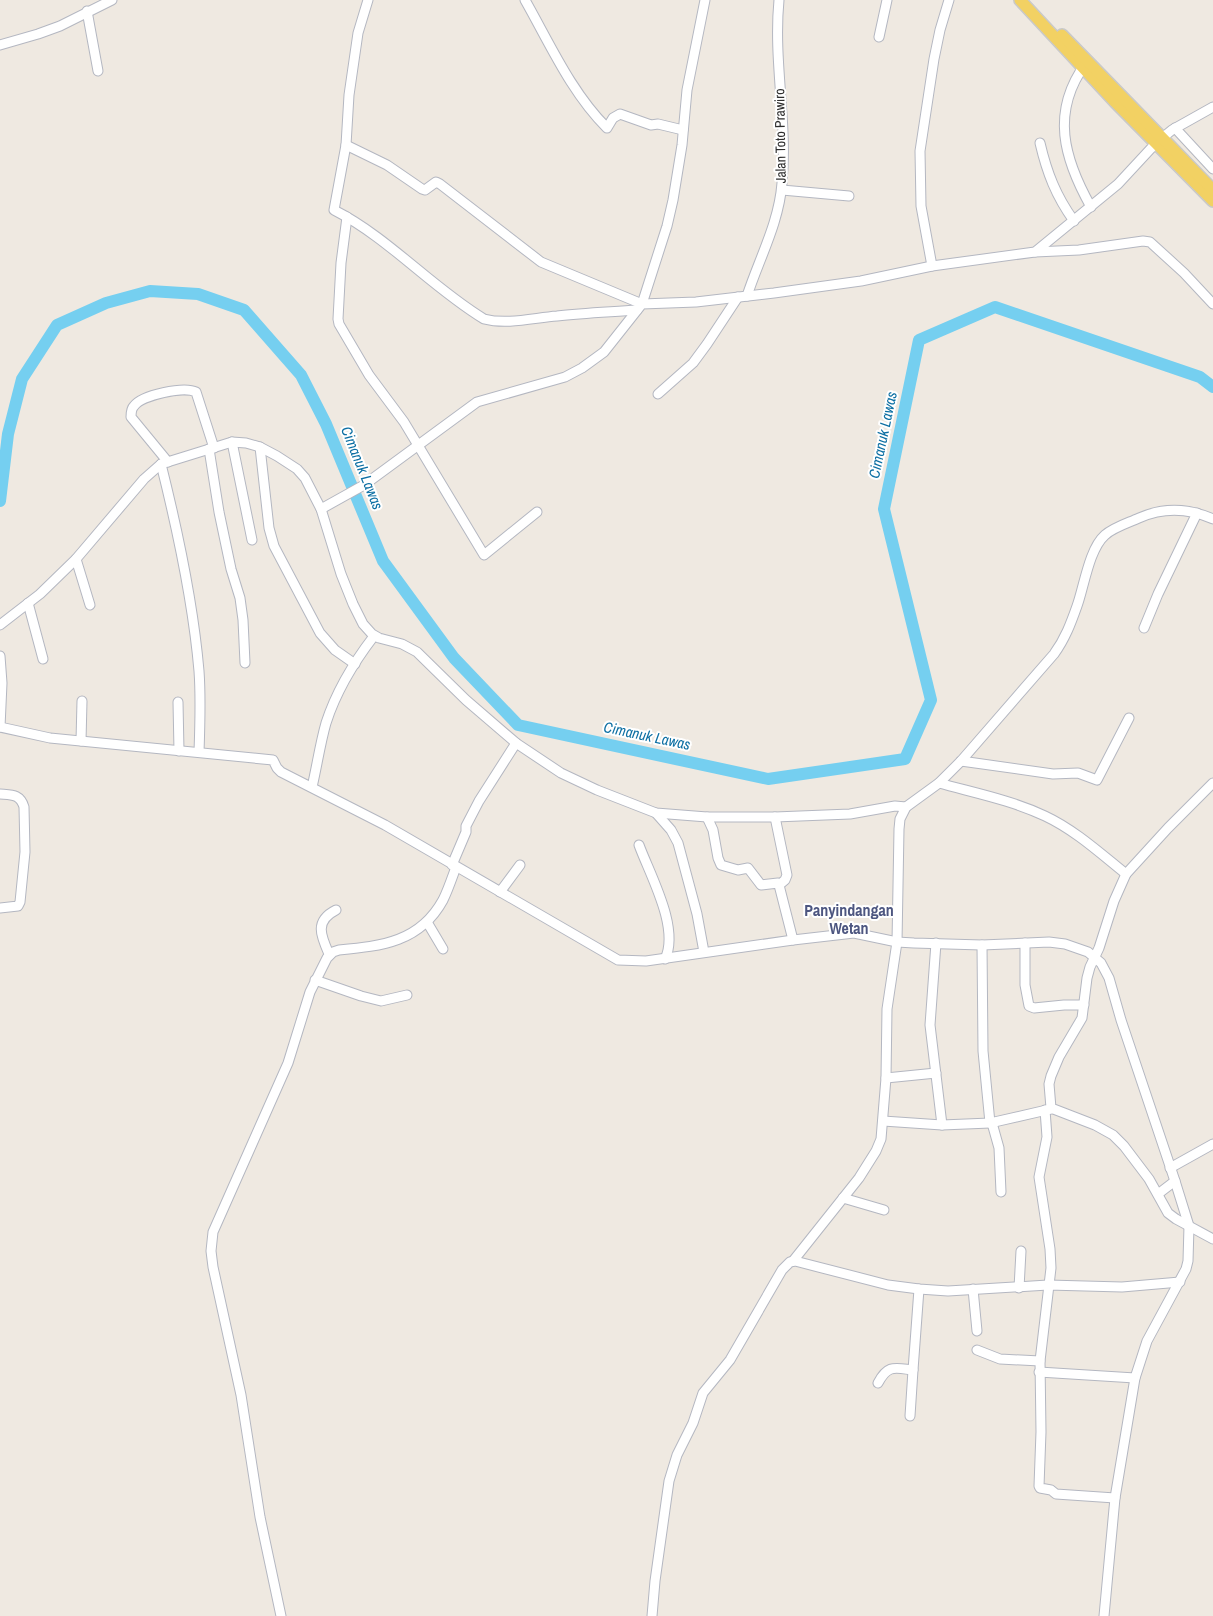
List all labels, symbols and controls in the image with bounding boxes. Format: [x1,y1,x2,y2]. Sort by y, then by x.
street label: Jalan Toto Prawiro [770,88,790,184]
water label: Cimanuk Lawas [863,390,902,480]
water label: Cimanuk Lawas [336,423,389,513]
water label: Cimanuk Lawas [602,716,692,755]
district label: Panyindangan Wetan [804,899,894,939]

